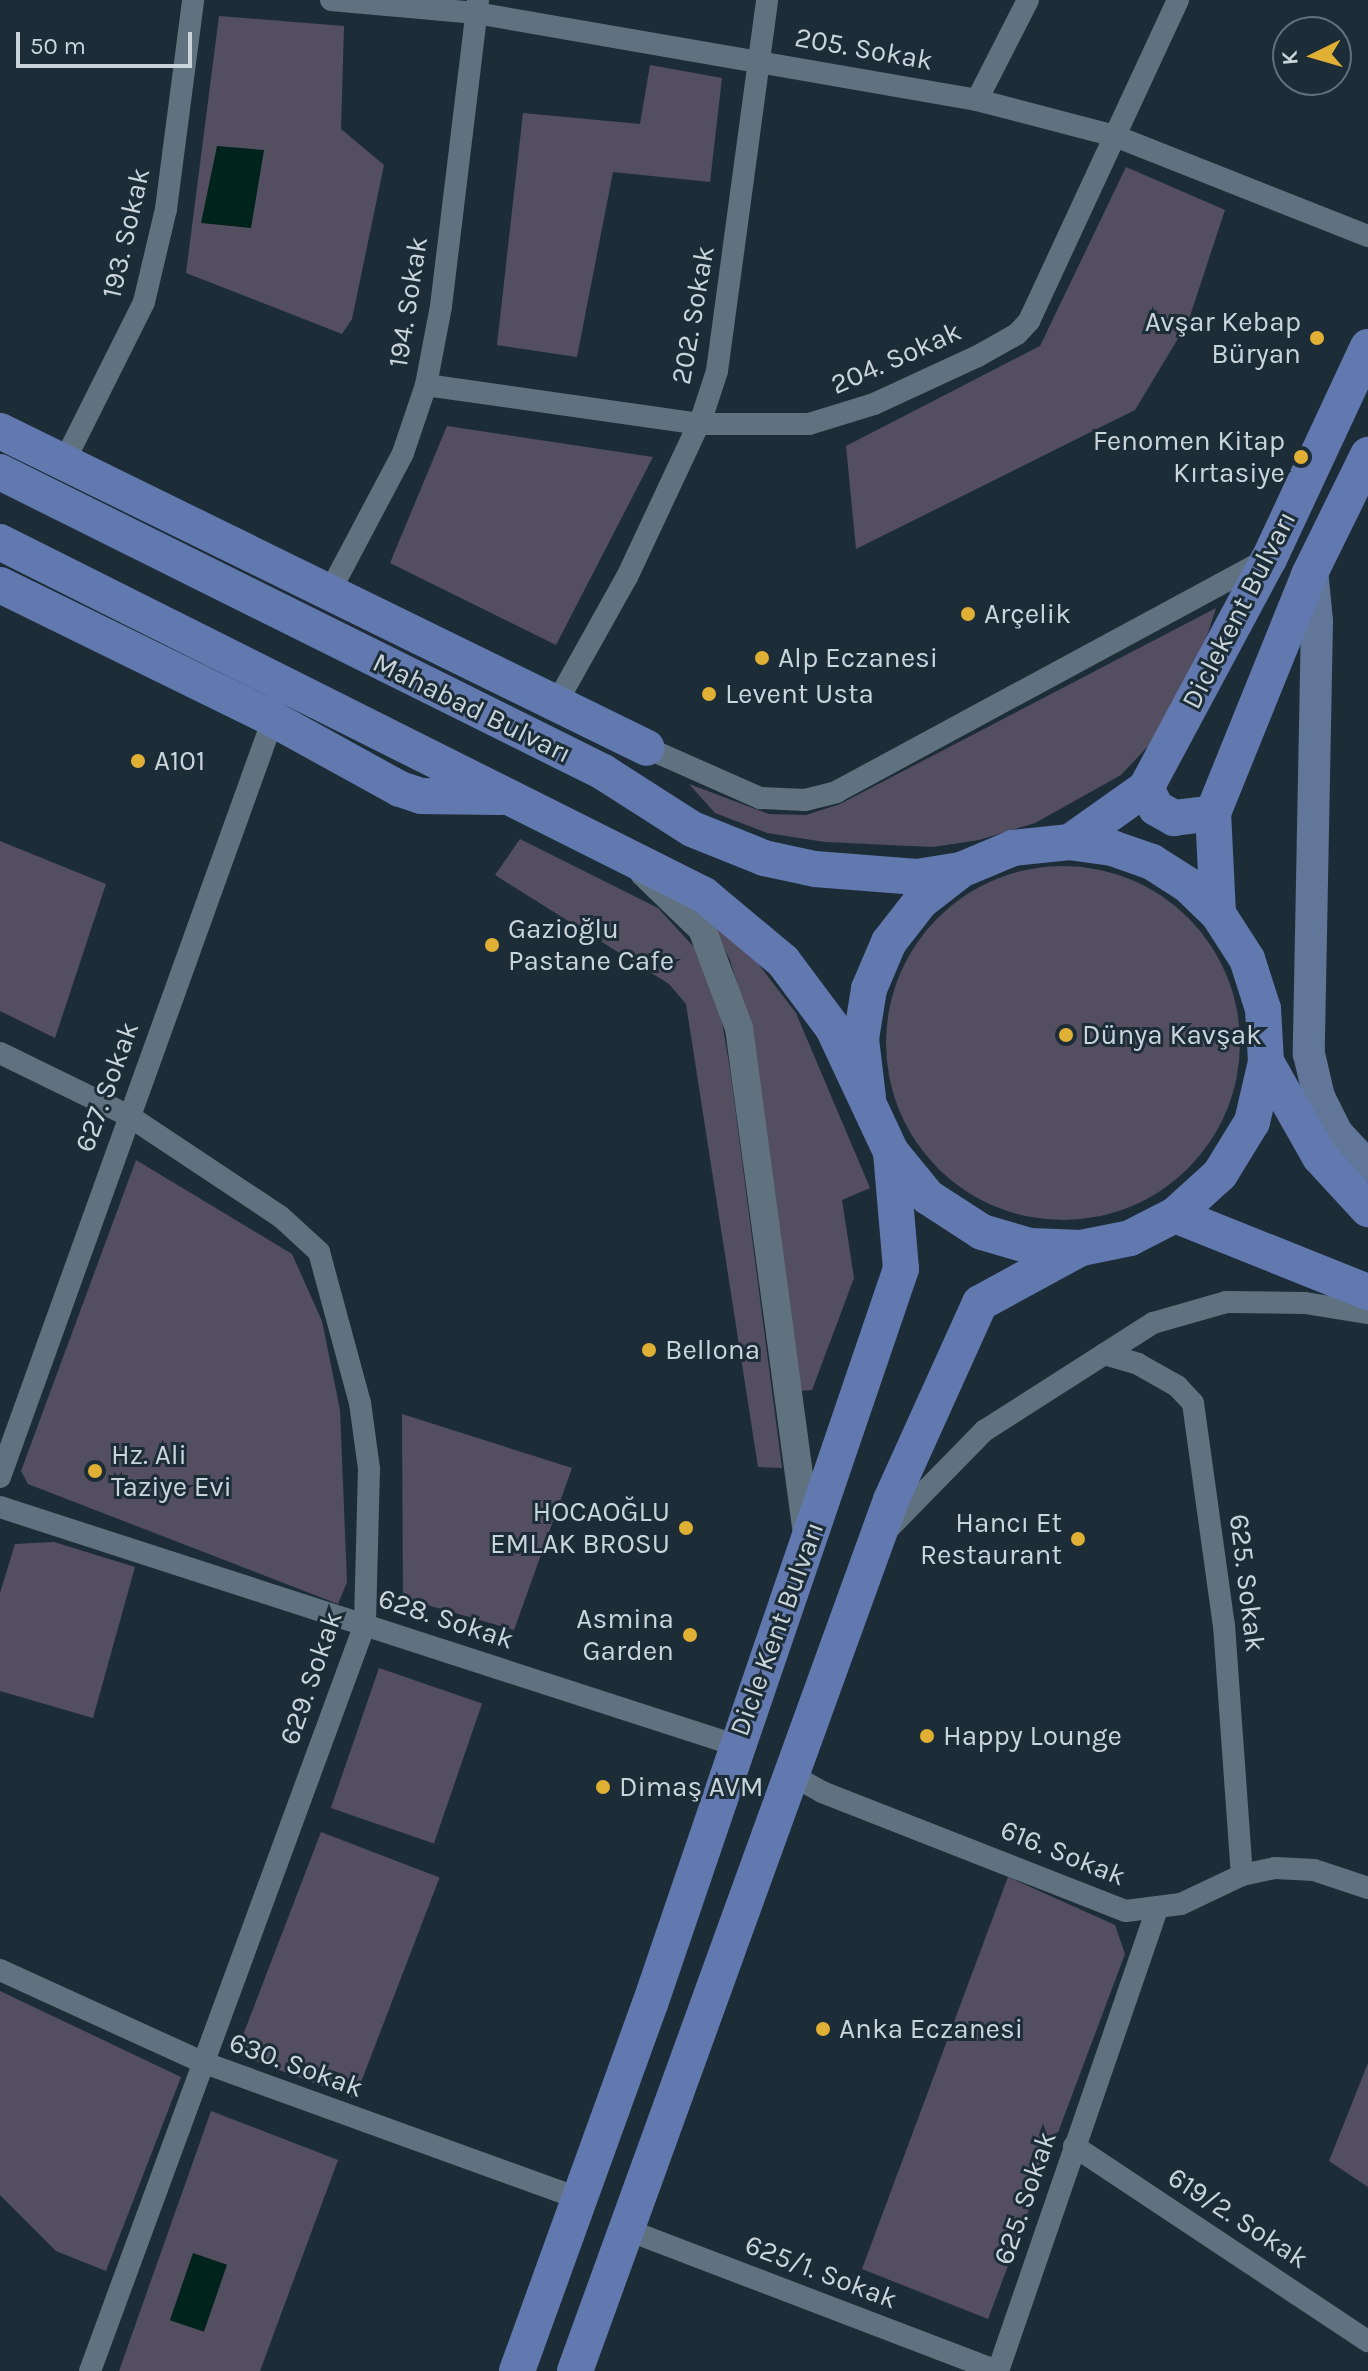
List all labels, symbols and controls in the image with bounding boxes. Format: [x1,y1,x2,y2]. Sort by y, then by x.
scale bar [20,16,196,66]
north arrow [1272,16,1352,96]
street label: 205. Sokak [792,20,936,78]
text: 50 m [30,32,86,60]
text: K [1277,50,1304,66]
street label: 193. Sokak [95,164,157,302]
street label: 194. Sokak [381,234,435,370]
street label: 202. Sokak [664,243,722,387]
place label: Avşar Kebap Büryan [1145,305,1301,371]
street label: 204. Sokak [826,314,966,402]
marker: Avşar Kebap Büryan [1308,329,1326,347]
place label: Fenomen Kitap Kırtasiye [1093,424,1285,490]
marker: Fenomen Kitap Kırtasiye [1292,448,1310,466]
street label: Diclekent Bulvarı [1175,505,1303,715]
place label: Arçelik [984,597,1071,631]
marker: Arçelik [959,605,977,623]
place label: Alp Eczanesi [778,641,938,675]
street label: Mahabad Bulvarı [367,645,577,771]
marker: Alp Eczanesi [753,649,771,667]
place label: Levent Usta [725,677,874,711]
marker: Levent Usta [700,685,718,703]
place label: A101 [154,744,205,778]
marker: A101 [129,752,147,770]
place label: Gazioğlu Pastane Cafe [508,912,674,978]
marker: Gazioğlu Pastane Cafe [483,936,501,954]
street label: 627. Sokak [68,1017,146,1157]
place label: Dünya Kavşak [1082,1018,1262,1052]
marker: Dünya Kavşak [1057,1026,1075,1044]
place label: Bellona [665,1333,760,1367]
marker: Bellona [640,1341,658,1359]
place label: Hz. Ali Taziye Evi [111,1438,232,1504]
marker: Hz. Ali Taziye Evi [86,1462,104,1480]
place label: HOCAOĞLU EMLAK BROSU [490,1495,670,1561]
place label: Hancı Et Restaurant [920,1506,1062,1572]
street label: 625. Sokak [1222,1512,1272,1654]
street label: Dicle Kent Bulvarı [723,1517,831,1741]
marker: HOCAOĞLU EMLAK BROSU [677,1519,695,1537]
marker: Hancı Et Restaurant [1069,1530,1087,1548]
street label: 628. Sokak [374,1581,518,1657]
place label: Asmina Garden [576,1602,674,1668]
street label: 629. Sokak [272,1607,350,1749]
marker: Asmina Garden [681,1626,699,1644]
place label: Happy Lounge [943,1719,1122,1753]
marker: Happy Lounge [918,1727,936,1745]
place label: Dimaş AVM [619,1770,764,1804]
marker: Dimaş AVM [594,1778,612,1796]
street label: 616. Sokak [995,1813,1131,1893]
place label: Anka Eczanesi [839,2012,1023,2046]
marker: Anka Eczanesi [814,2020,832,2038]
street label: 630. Sokak [224,2025,368,2105]
street label: 625. Sokak [987,2127,1063,2269]
street label: 619/2. Sokak [1161,2160,1315,2276]
street label: 625/1. Sokak [740,2228,902,2316]

